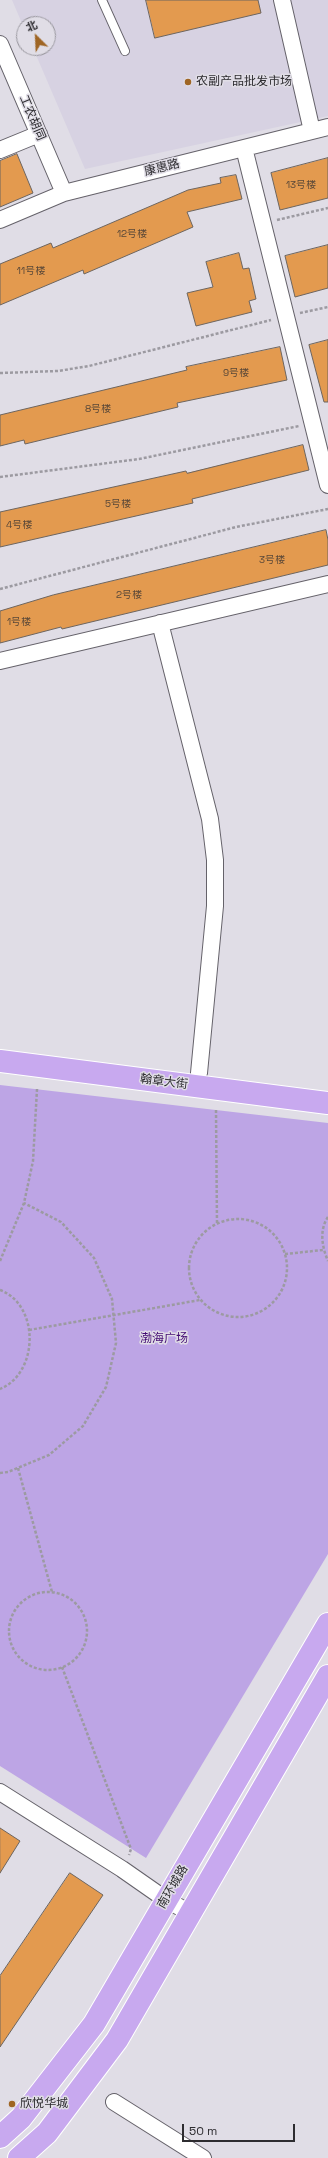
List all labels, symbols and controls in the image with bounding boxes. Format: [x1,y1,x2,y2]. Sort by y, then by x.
north arrow [16,16,56,56]
text: 北 [24,17,39,35]
place label: 农副产品批发市场 [196,75,292,89]
marker: 农副产品批发市场 [183,77,193,87]
street label: 工农胡同 [16,93,48,143]
street label: 康惠路 [143,157,181,179]
house number: 13号楼 [286,179,316,191]
house number: 12号楼 [117,228,147,240]
house number: 11号楼 [17,265,45,277]
house number: 9号楼 [223,367,249,379]
house number: 8号楼 [85,403,111,415]
house number: 5号楼 [105,498,131,510]
house number: 4号楼 [6,519,32,531]
house number: 3号楼 [259,554,285,566]
house number: 2号楼 [116,589,142,601]
house number: 1号楼 [7,616,31,628]
street label: 翰章大街 [139,1072,189,1092]
park label: 渤海广场 [140,1332,188,1346]
street label: 南环城路 [155,1863,191,1911]
place label: 欣悦华城 [20,2097,68,2111]
marker: 欣悦华城 [7,2099,17,2109]
scale bar [184,2116,297,2142]
text: 50 m [189,2123,217,2139]

